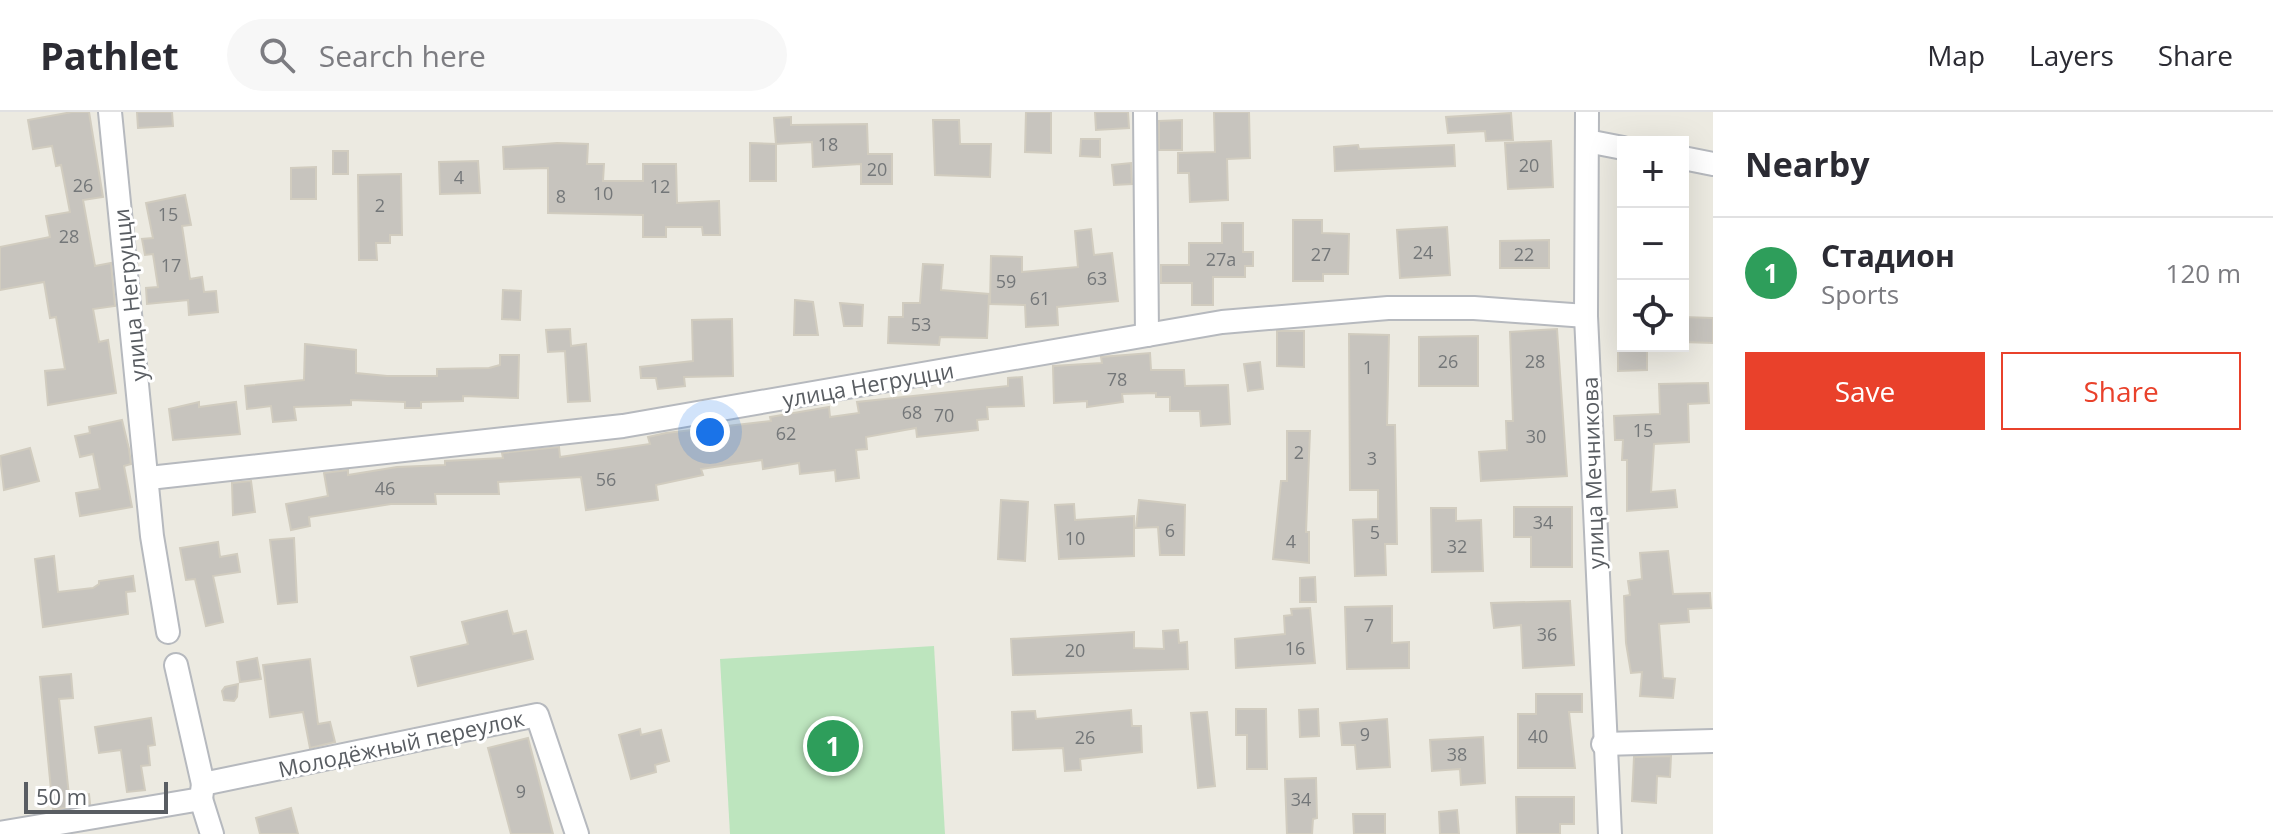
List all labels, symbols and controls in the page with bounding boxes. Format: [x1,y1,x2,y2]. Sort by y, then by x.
search box [227,19,787,91]
text: Pathlet [40,29,179,81]
icon: search [255,33,299,77]
text: Search here [319,35,486,76]
text: Map [1927,36,1985,74]
text: Layers [2029,36,2114,74]
text: Share [2158,36,2233,74]
house number: 18 [818,132,838,156]
map controls [1617,136,1689,352]
button: + [1617,136,1689,208]
text: Nearby [1745,141,1870,187]
house number: 20 [1519,153,1539,177]
house number: 20 [867,157,887,181]
house number: 4 [454,165,464,189]
house number: 26 [73,173,93,197]
house number: 12 [650,174,670,198]
house number: 10 [593,181,613,205]
house number: 8 [556,184,566,208]
house number: 2 [375,193,385,217]
house number: 15 [158,202,178,226]
street label: улица Негруцци [105,207,153,383]
button: − [1617,208,1689,280]
house number: 28 [59,224,79,248]
text: Стадион [1821,235,1955,276]
house number: 24 [1413,240,1433,264]
house number: 27 [1311,242,1331,266]
house number: 22 [1514,242,1534,266]
house number: 27а [1206,247,1236,271]
house number: 17 [161,253,181,277]
text: 1 [1764,255,1778,291]
text: 120 m [2166,255,2241,291]
house number: 63 [1087,266,1107,290]
house number: 59 [996,269,1016,293]
text: Sports [1821,276,1899,312]
button: locate [1617,280,1689,352]
house number: 61 [1030,286,1050,310]
house number: 53 [911,312,931,336]
house number: 26 [1438,349,1458,373]
house number: 28 [1525,349,1545,373]
button: Save [1745,352,1985,430]
button: Share [2001,352,2241,430]
street label: улица Негруцци [780,354,956,414]
house number: 1 [1363,355,1373,379]
house number: 78 [1107,367,1127,391]
street label: улица Мечникова [1574,376,1610,570]
house number: 68 [902,400,922,424]
house number: 70 [934,403,954,427]
your location [690,412,730,452]
house number: 15 [1633,418,1653,442]
house number: 62 [776,421,796,445]
house number: 30 [1526,424,1546,448]
house number: 2 [1294,440,1304,464]
house number: 3 [1367,446,1377,470]
house number: 56 [596,467,616,491]
house number: 46 [375,476,395,500]
house number: 34 [1533,510,1553,534]
house number: 6 [1165,518,1175,542]
house number: 5 [1370,520,1380,544]
house number: 10 [1065,526,1085,550]
house number: 4 [1286,529,1296,553]
house number: 32 [1447,534,1467,558]
house number: 7 [1364,613,1374,637]
house number: 36 [1537,622,1557,646]
house number: 16 [1285,636,1305,660]
house number: 20 [1065,638,1085,662]
street label: Молодёжный переулок [275,702,527,784]
pin: 1 [807,716,859,776]
house number: 9 [1360,722,1370,746]
house number: 40 [1528,724,1548,748]
house number: 26 [1075,725,1095,749]
house number: 38 [1447,742,1467,766]
scale bar [24,778,168,814]
house number: 9 [516,779,526,803]
text: 50 m [36,781,87,811]
house number: 34 [1291,787,1311,811]

